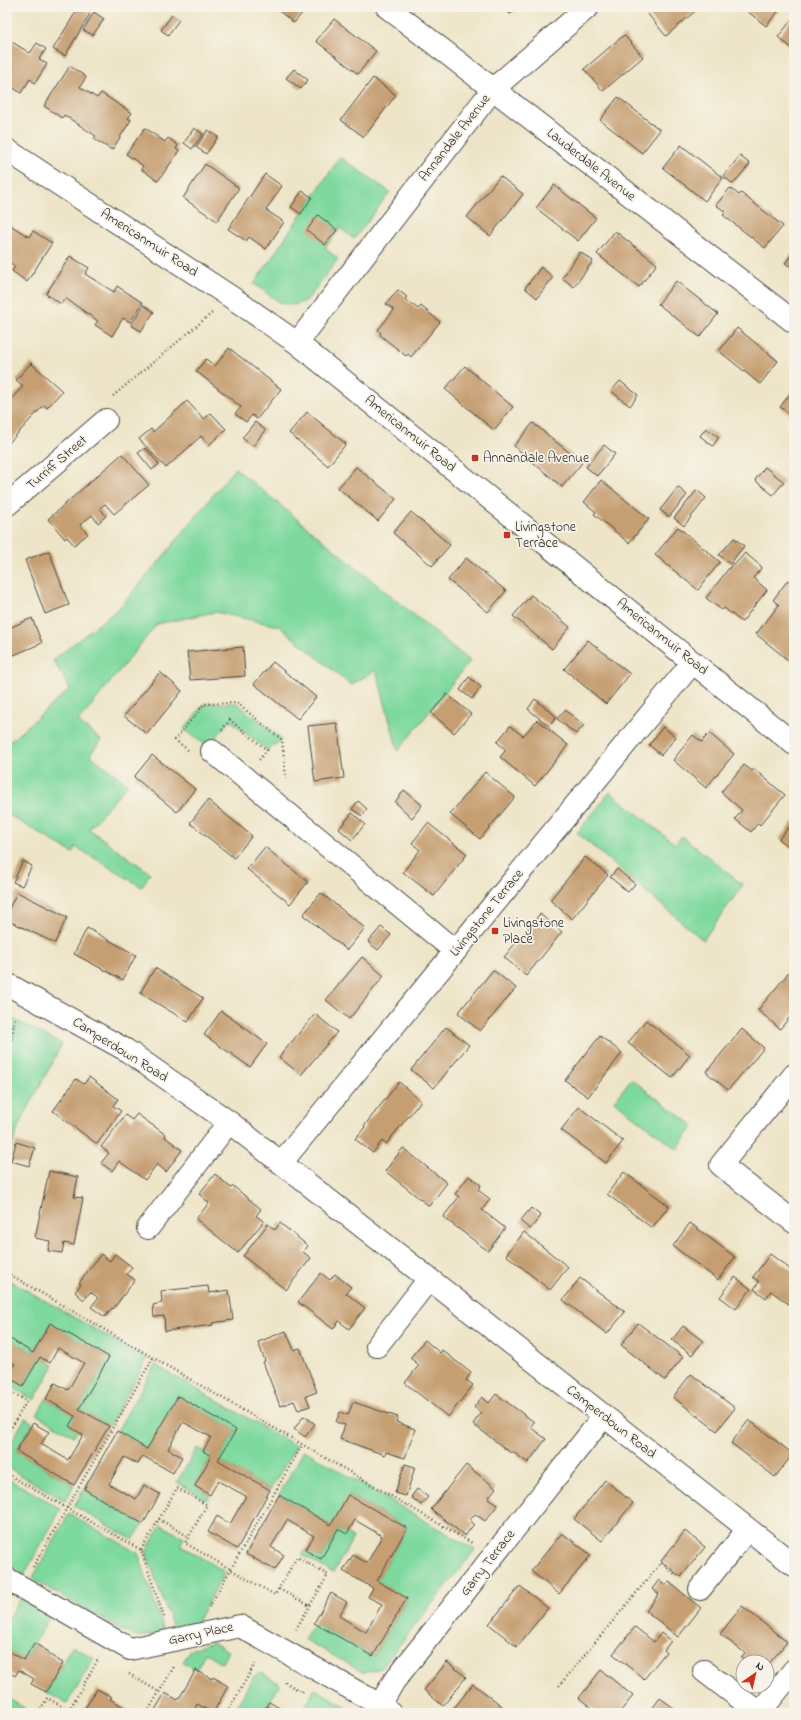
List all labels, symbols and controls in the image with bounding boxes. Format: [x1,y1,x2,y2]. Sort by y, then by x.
street label: Annandale Avenue [414,89,496,186]
street label: Lauderdale Avenue [542,123,641,207]
street label: Americanmuir Road [96,203,202,283]
street label: Americanmuir Road [360,390,461,478]
street label: Turriff Street [22,430,92,496]
place label: Annandale Avenue [483,448,590,469]
marker: Annandale Avenue [470,453,480,463]
place label: Livingstone Terrace [515,517,577,554]
marker: Livingstone Terrace [502,530,512,540]
street label: Americanmuir Road [612,593,713,681]
street label: Livingstone Terrace [445,864,530,962]
place label: Livingstone Place [503,913,565,950]
marker: Livingstone Place [490,926,500,936]
street label: Camperdown Road [68,1012,172,1088]
street label: Camperdown Road [561,1380,661,1464]
street label: Garry Terrace [455,1525,522,1601]
street label: Garry Place [167,1617,236,1652]
north arrow [735,1654,775,1694]
text: N [752,1658,768,1675]

